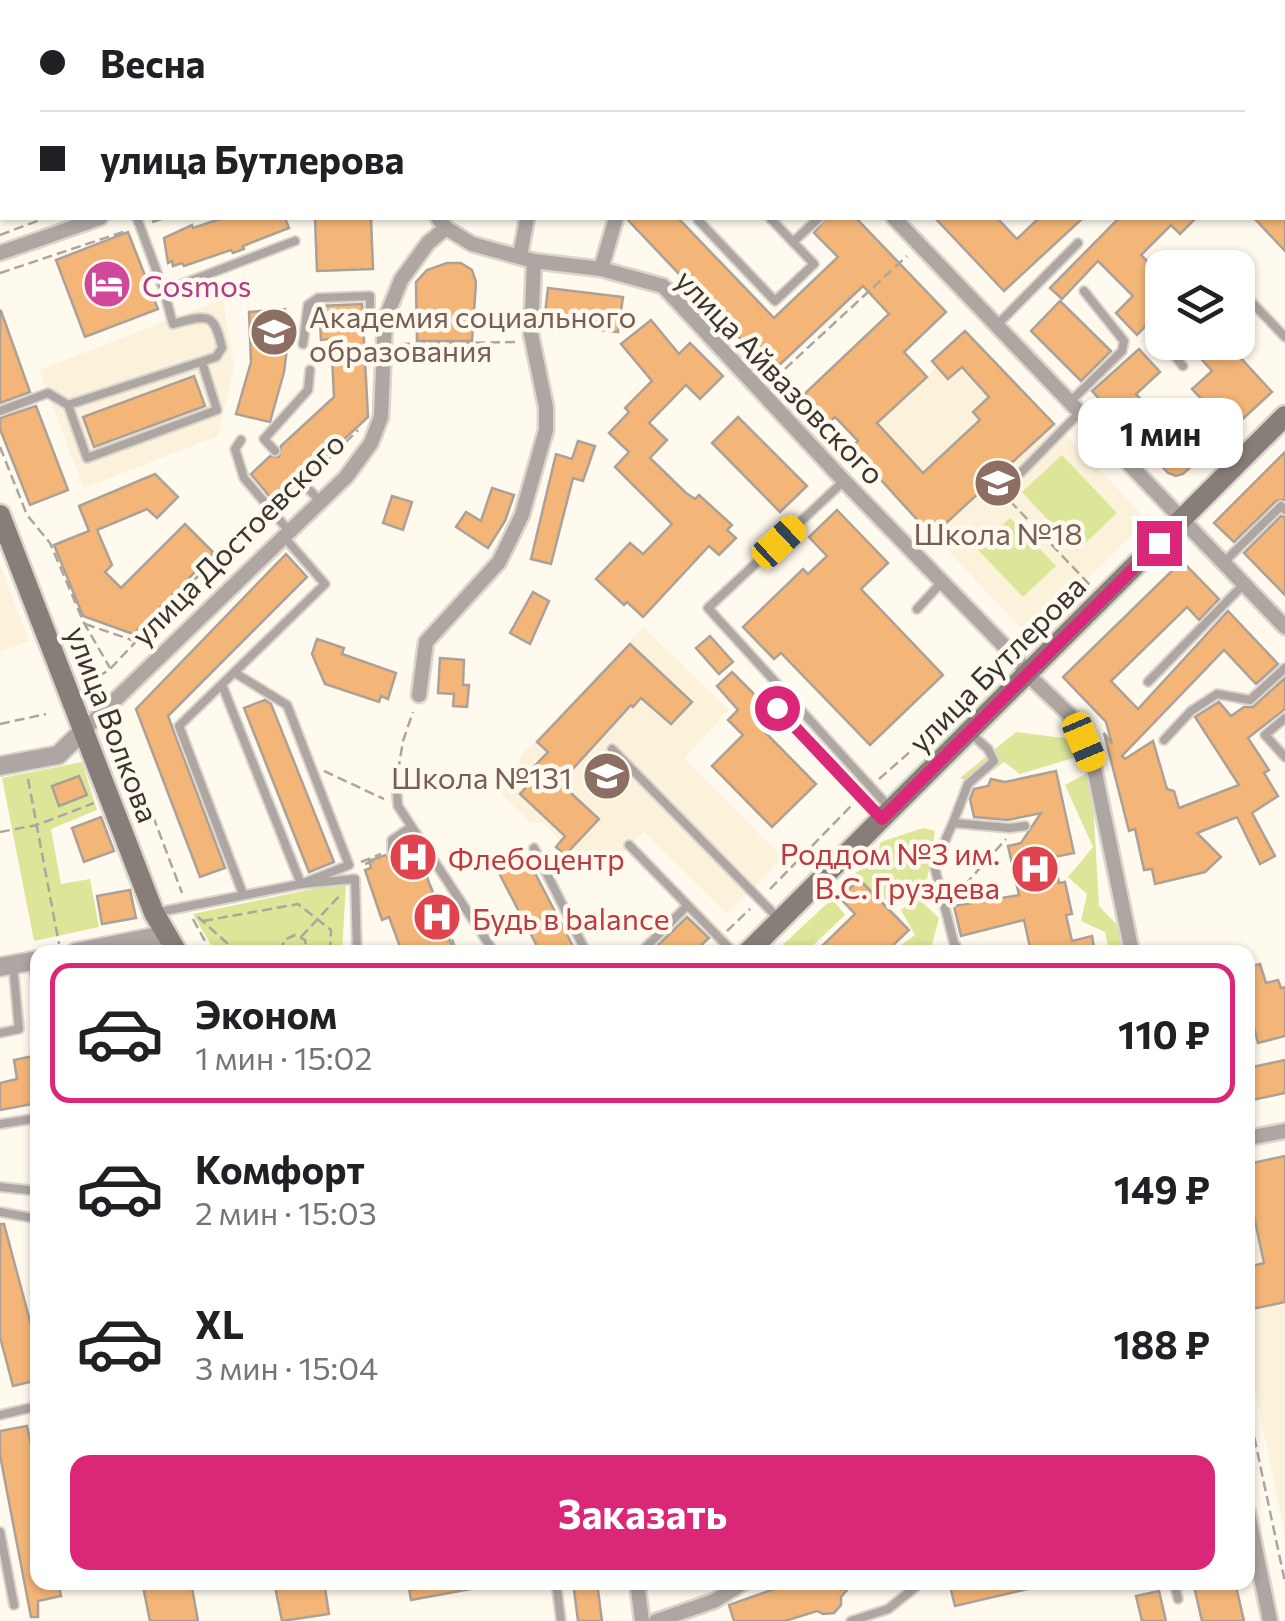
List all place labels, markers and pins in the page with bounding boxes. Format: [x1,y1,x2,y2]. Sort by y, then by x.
hotel icon: Cosmos [81,258,133,310]
place label: Cosmos [142,266,251,303]
place label: Академия социального образования [309,297,636,368]
school or university icon: Академия социального образования [248,306,300,358]
school or university icon: Школа №18 [972,457,1024,509]
place label: Школа №18 [913,514,1083,551]
school or university icon: Школа №131 [581,750,633,802]
place label: Школа №131 [391,758,572,795]
hospital icon: Флебоцентр [387,831,439,883]
place label: Роддом №3 им. В.С. Груздева [780,834,1000,905]
place label: Флебоцентр [448,839,625,876]
hospital icon: Роддом №3 им. В.С. Груздева [1009,843,1061,895]
hospital icon: Будь в balance [411,891,463,943]
place label: Будь в balance [472,899,670,936]

